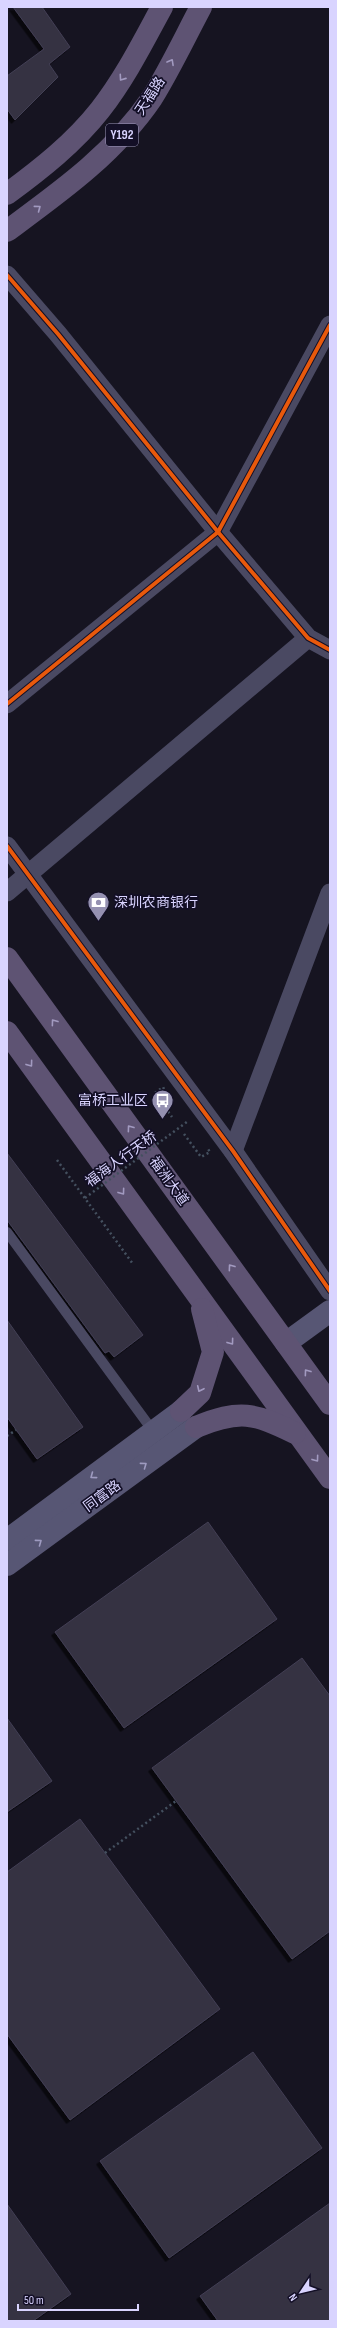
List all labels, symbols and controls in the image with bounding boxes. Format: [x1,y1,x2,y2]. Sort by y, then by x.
one-way arrow [167,58,174,66]
one-way arrow [120,73,127,80]
street label: 天福路 [131,74,169,118]
road number: Y192 [106,124,138,146]
one-way arrow [34,205,41,212]
bank icon: 深圳农商银行 [85,889,111,922]
place label: 深圳农商银行 [114,894,198,911]
one-way arrow [52,1020,59,1027]
one-way arrow [25,1059,32,1066]
bus stop icon: 富桥工业区 [150,1087,176,1120]
place label: 富桥工业区 [78,1092,148,1109]
one-way arrow [128,1125,135,1132]
street label: 福海人行天桥 [82,1127,160,1191]
street label: 福洲大道 [146,1153,192,1209]
one-way arrow [118,1187,125,1194]
one-way arrow [228,1264,236,1271]
one-way arrow [227,1338,234,1345]
one-way arrow [305,1370,312,1377]
one-way arrow [197,1385,205,1392]
one-way arrow [311,1454,318,1461]
one-way arrow [139,1463,146,1470]
one-way arrow [90,1471,97,1478]
street label: 同富路 [80,1477,124,1515]
one-way arrow [34,1540,41,1547]
north arrow [281,2272,321,2312]
scale bar [18,2286,138,2312]
text: N [286,2291,300,2304]
text: 50 m [24,2293,44,2308]

